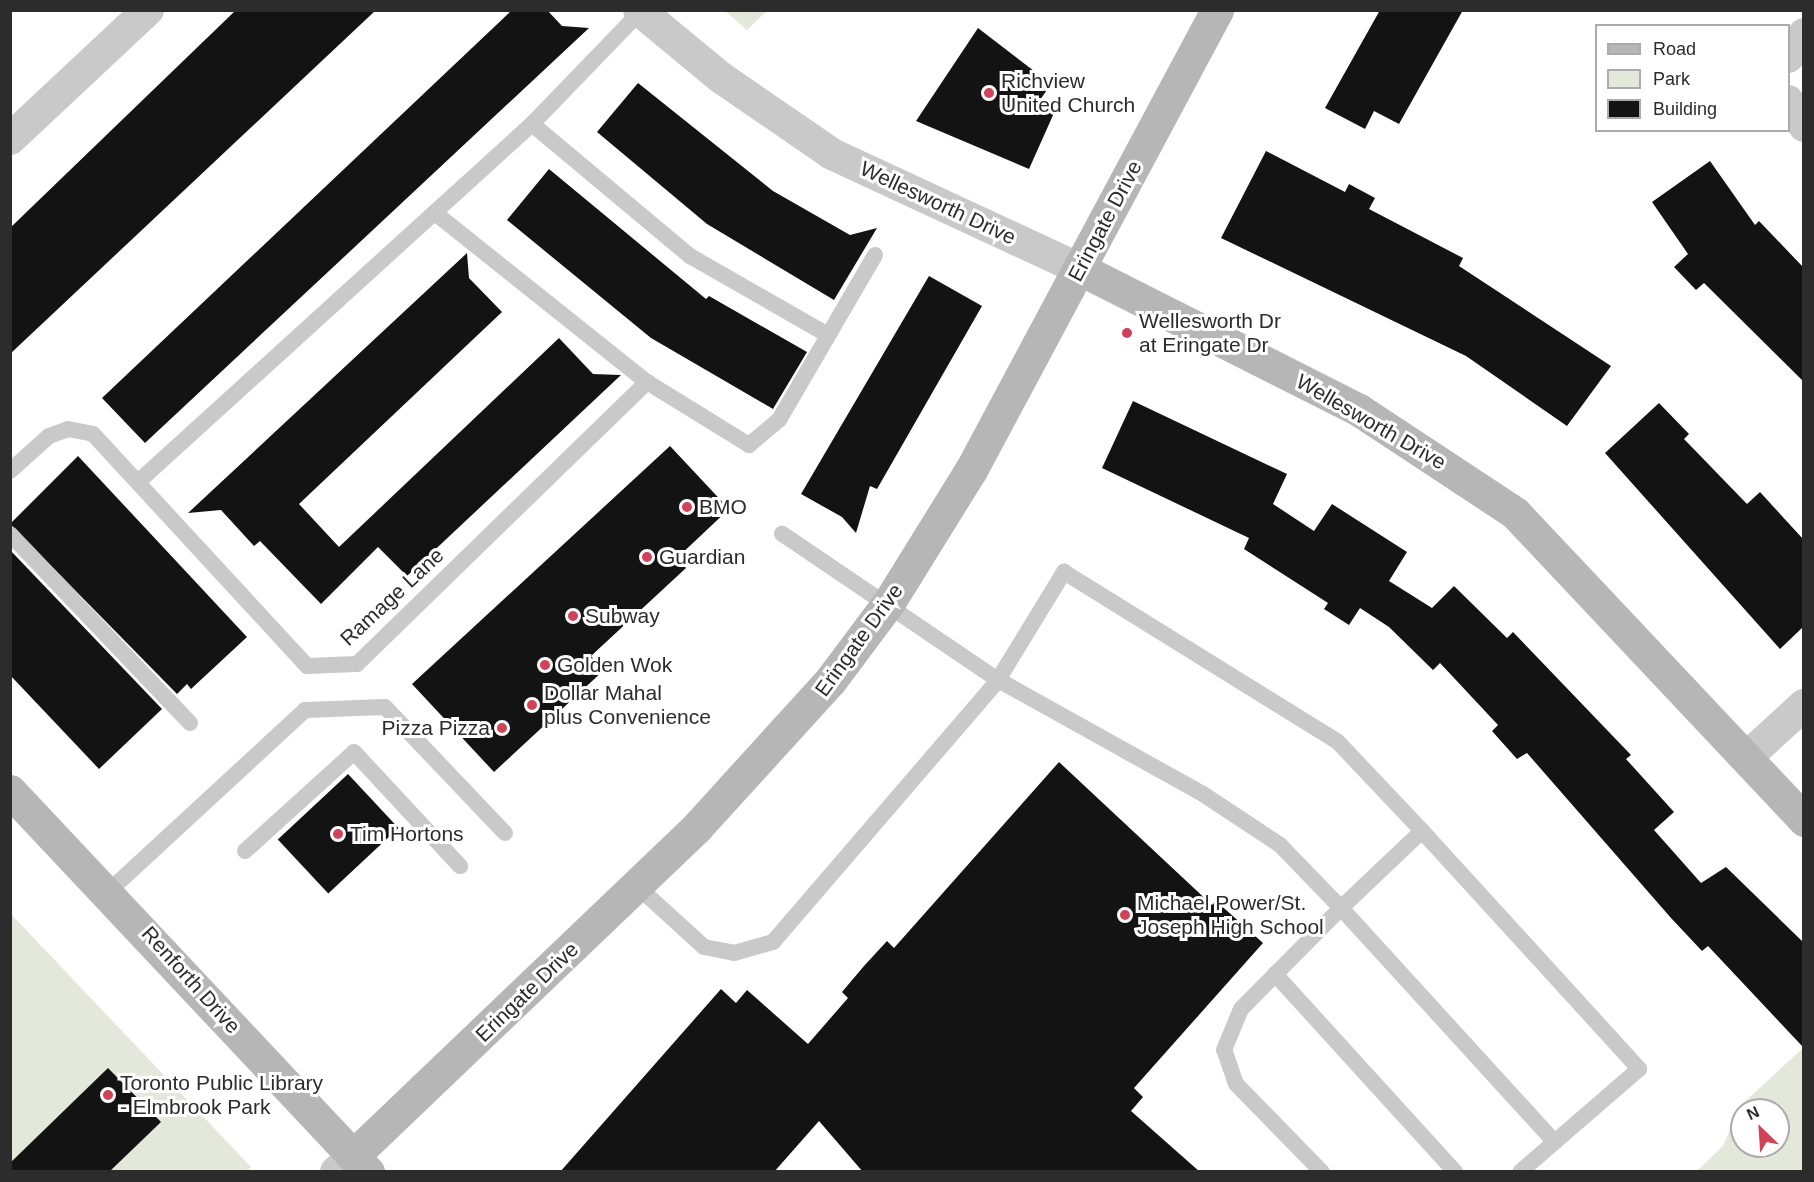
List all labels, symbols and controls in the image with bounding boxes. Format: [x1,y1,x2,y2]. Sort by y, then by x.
legend [1595,24,1790,132]
text: Road [1653,39,1696,59]
place label: Richview United Church [1001,68,1135,118]
text: Park [1653,69,1690,89]
marker: Richview United Church [982,86,996,100]
text: Building [1653,99,1717,119]
street label: Wellesworth Drive [856,156,1020,250]
street label: Eringate Drive [1063,156,1147,286]
place label: Wellesworth Dr at Eringate Dr [1139,308,1281,358]
marker: Wellesworth Dr at Eringate Dr [1120,326,1134,340]
street label: Wellesworth Drive [1292,369,1450,475]
place label: BMO [699,494,747,520]
marker: BMO [680,500,694,514]
street label: Ramage Lane [335,543,449,651]
place label: Guardian [659,544,745,570]
marker: Guardian [640,550,654,564]
street label: Eringate Drive [810,579,908,701]
place label: Subway [585,603,660,629]
marker: Subway [566,609,580,623]
place label: Golden Wok [557,652,672,678]
marker: Golden Wok [538,658,552,672]
place label: Dollar Mahal plus Convenience [544,680,711,730]
marker: Dollar Mahal plus Convenience [525,698,539,712]
place label: Pizza Pizza [381,715,490,741]
marker: Pizza Pizza [495,721,509,735]
place label: Tim Hortons [350,821,464,847]
marker: Tim Hortons [331,827,345,841]
place label: Michael Power/St. Joseph High School [1137,890,1324,940]
marker: Michael Power/St. Joseph High School [1118,908,1132,922]
street label: Renforth Drive [136,921,246,1039]
street label: Eringate Drive [470,937,584,1047]
place label: Toronto Public Library - Elmbrook Park [120,1070,323,1120]
marker: Toronto Public Library - Elmbrook Park [101,1088,115,1102]
north arrow [1730,1098,1790,1158]
text: N [1744,1103,1762,1123]

